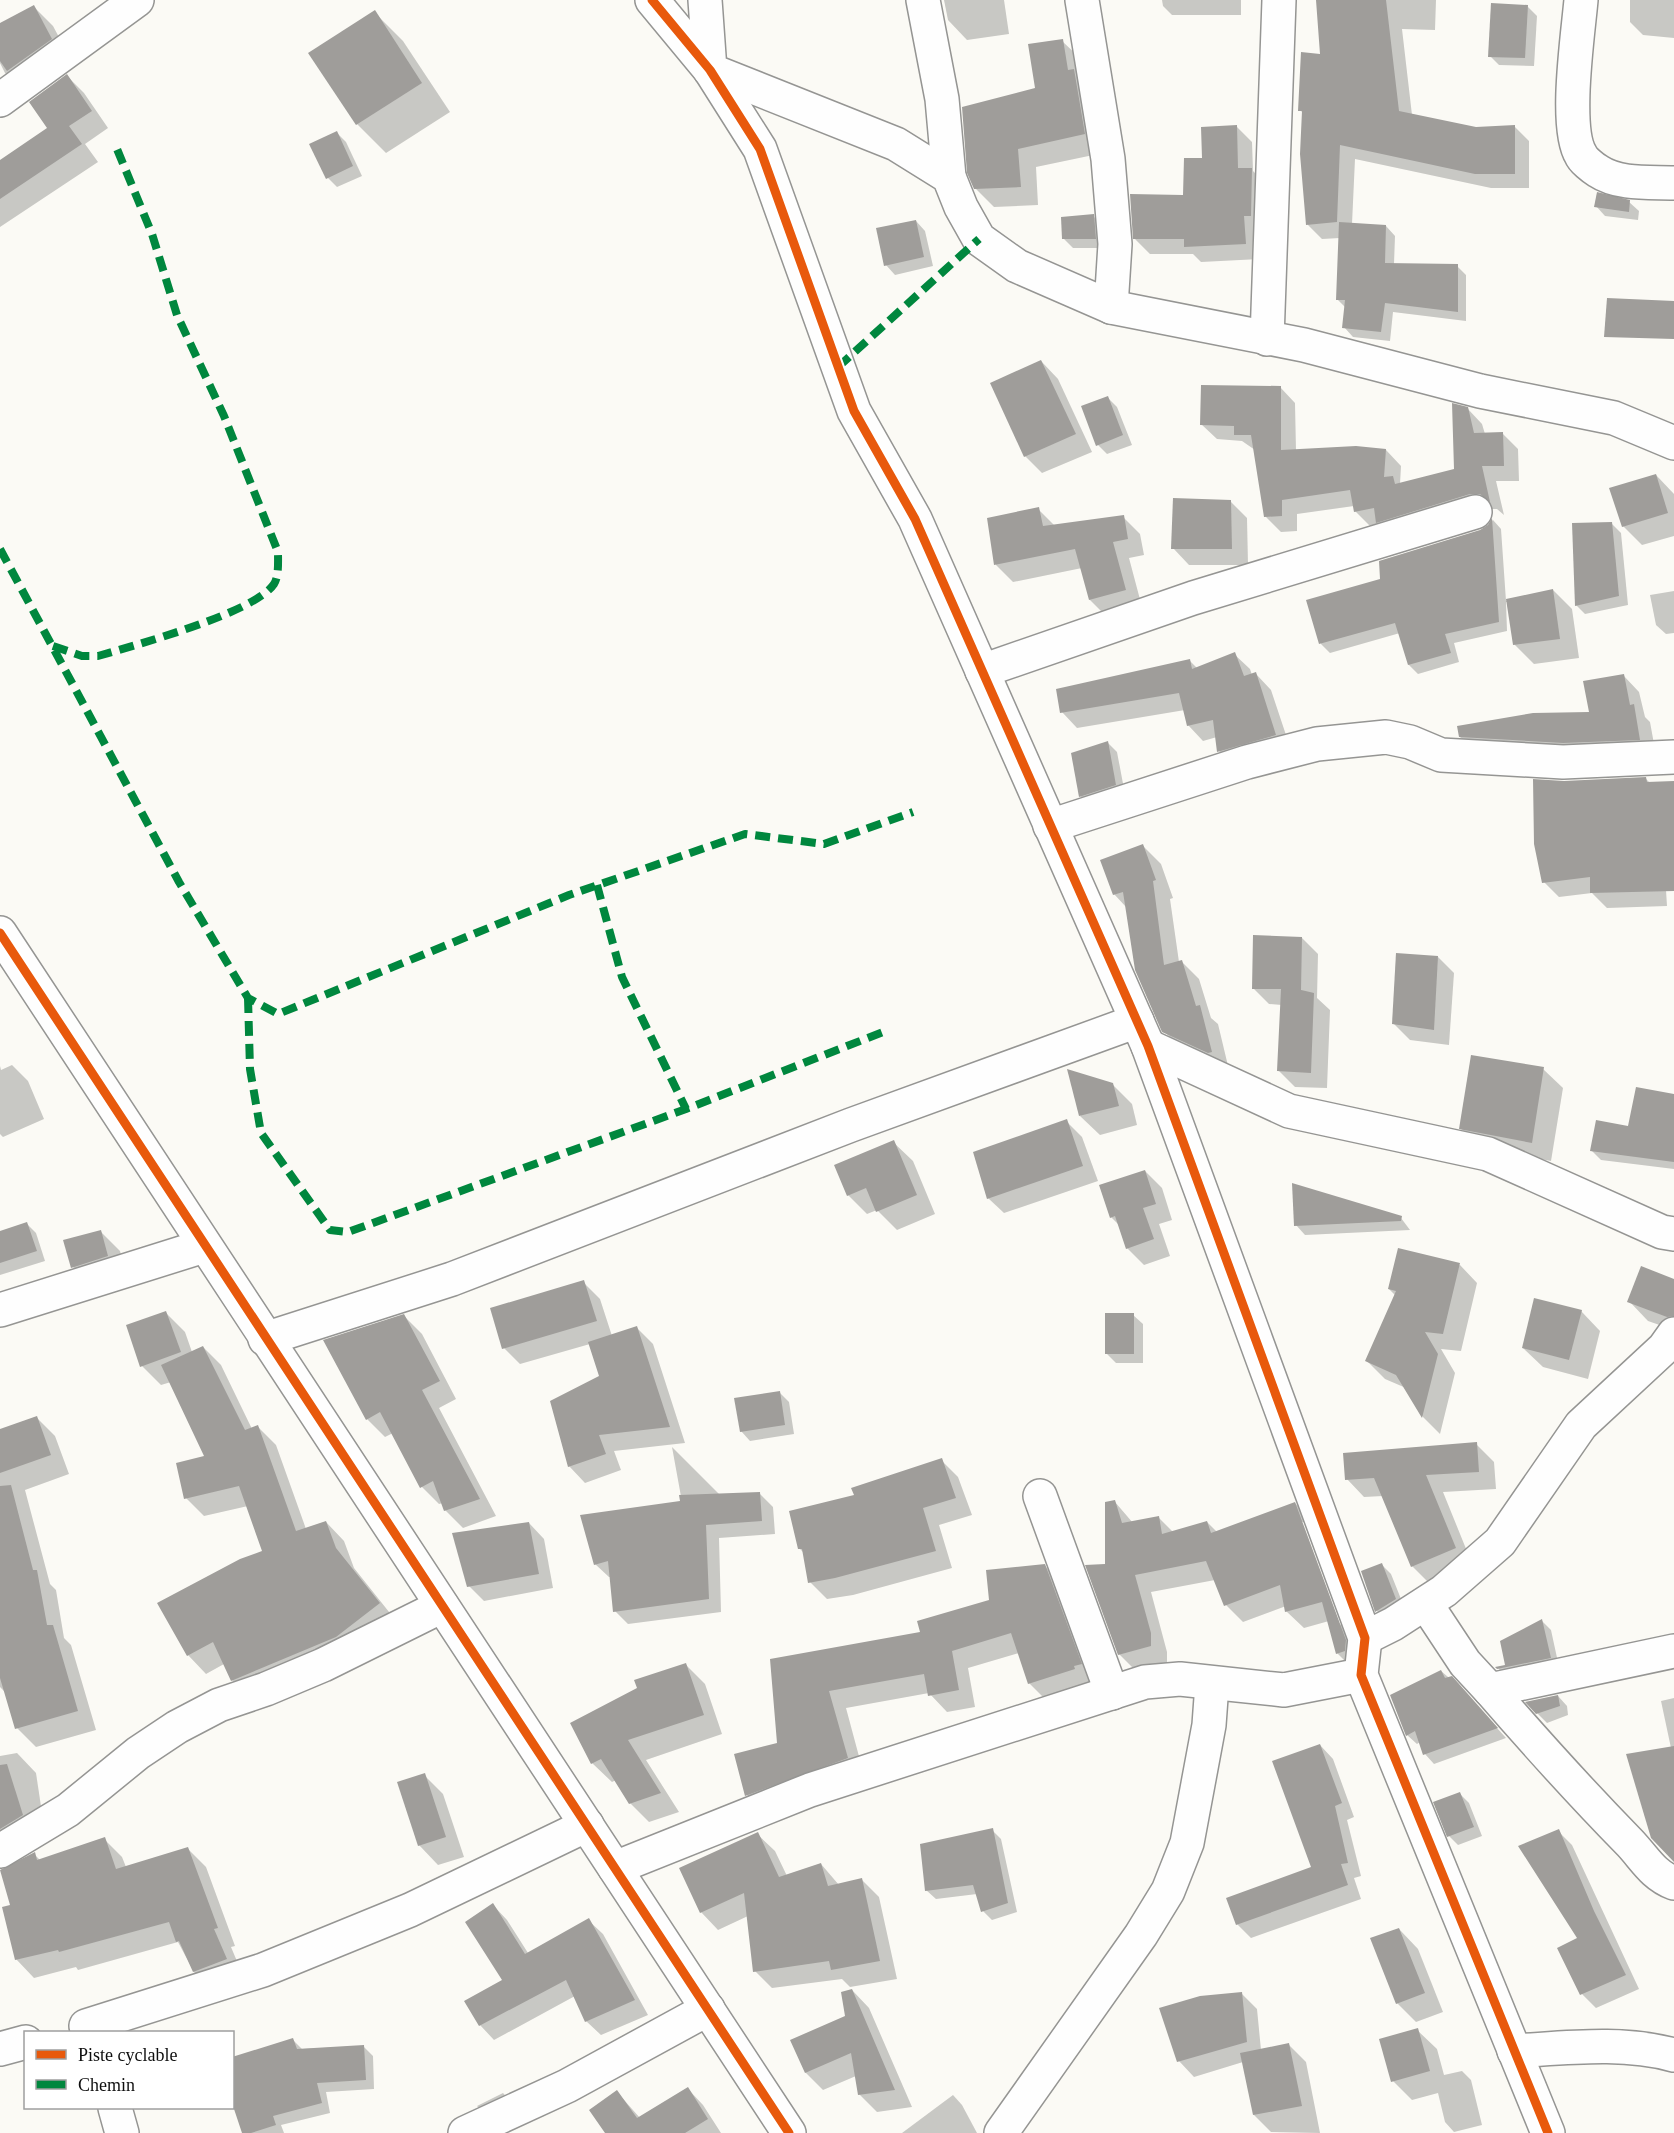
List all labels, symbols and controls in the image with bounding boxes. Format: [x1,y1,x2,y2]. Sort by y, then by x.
legend [24,2031,234,2109]
text: Piste cyclable [78,2045,177,2065]
text: Chemin [78,2075,135,2095]

